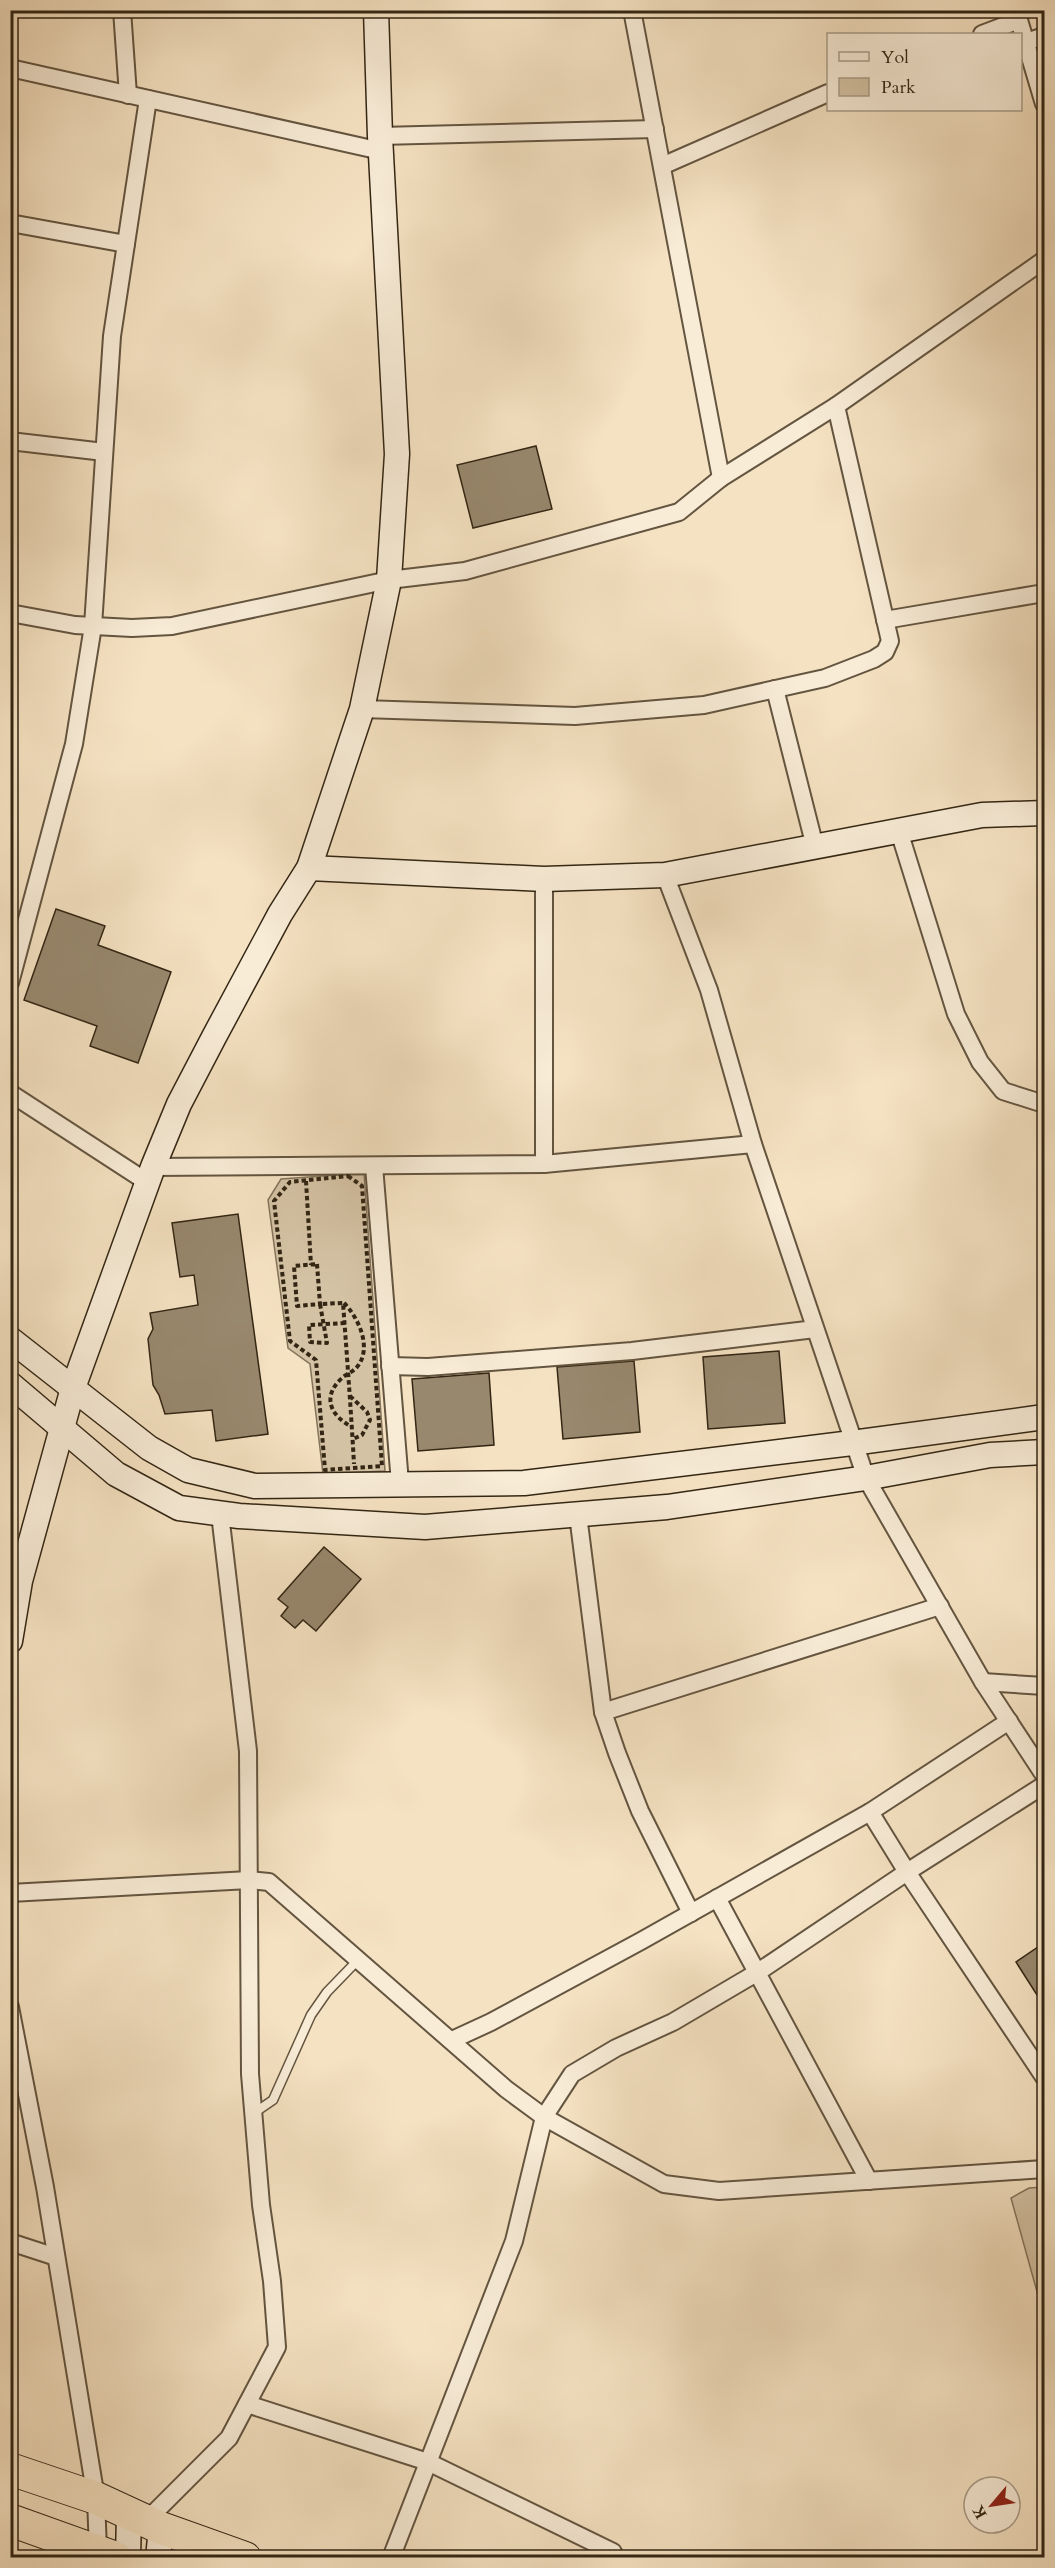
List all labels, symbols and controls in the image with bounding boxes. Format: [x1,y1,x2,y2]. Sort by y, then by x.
legend [827,33,1022,111]
text: Yol [881,45,909,70]
text: Park [881,75,916,100]
north arrow [962,2475,1022,2535]
text: K [967,2501,993,2523]

